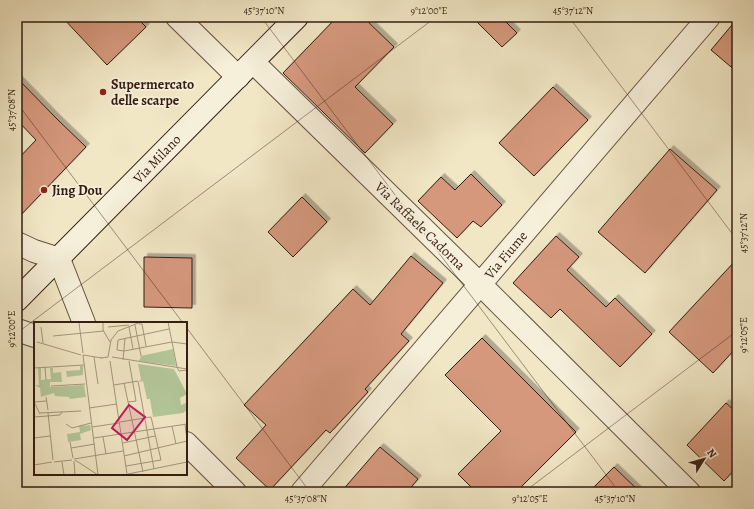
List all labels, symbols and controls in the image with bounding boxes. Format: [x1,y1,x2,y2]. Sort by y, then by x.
text: 45°37'10"N [244,4,284,17]
text: 9°12'00"E [410,4,448,17]
text: 45°37'12"N [553,4,593,17]
place label: Supermercato delle scarpe [111,75,194,110]
marker: Supermercato delle scarpe [98,87,108,97]
text: 45°37'08"N [5,89,18,131]
street label: Via Milano [128,130,185,188]
street label: Via Raffaele Cadorna [370,177,470,275]
place label: Jing Dou [52,181,103,200]
marker: Jing Dou [39,185,49,195]
text: 45°37'12"N [737,213,750,253]
street label: Via Fiume [480,227,532,284]
text: 9°12'00"E [5,310,18,348]
text: 9°12'05"E [737,317,750,353]
inset map [34,322,187,475]
north arrow [684,439,724,479]
text: N [703,446,720,461]
text: 45°37'08"N [285,492,327,505]
text: 9°12'05"E [512,492,548,505]
text: 45°37'10"N [595,492,635,505]

